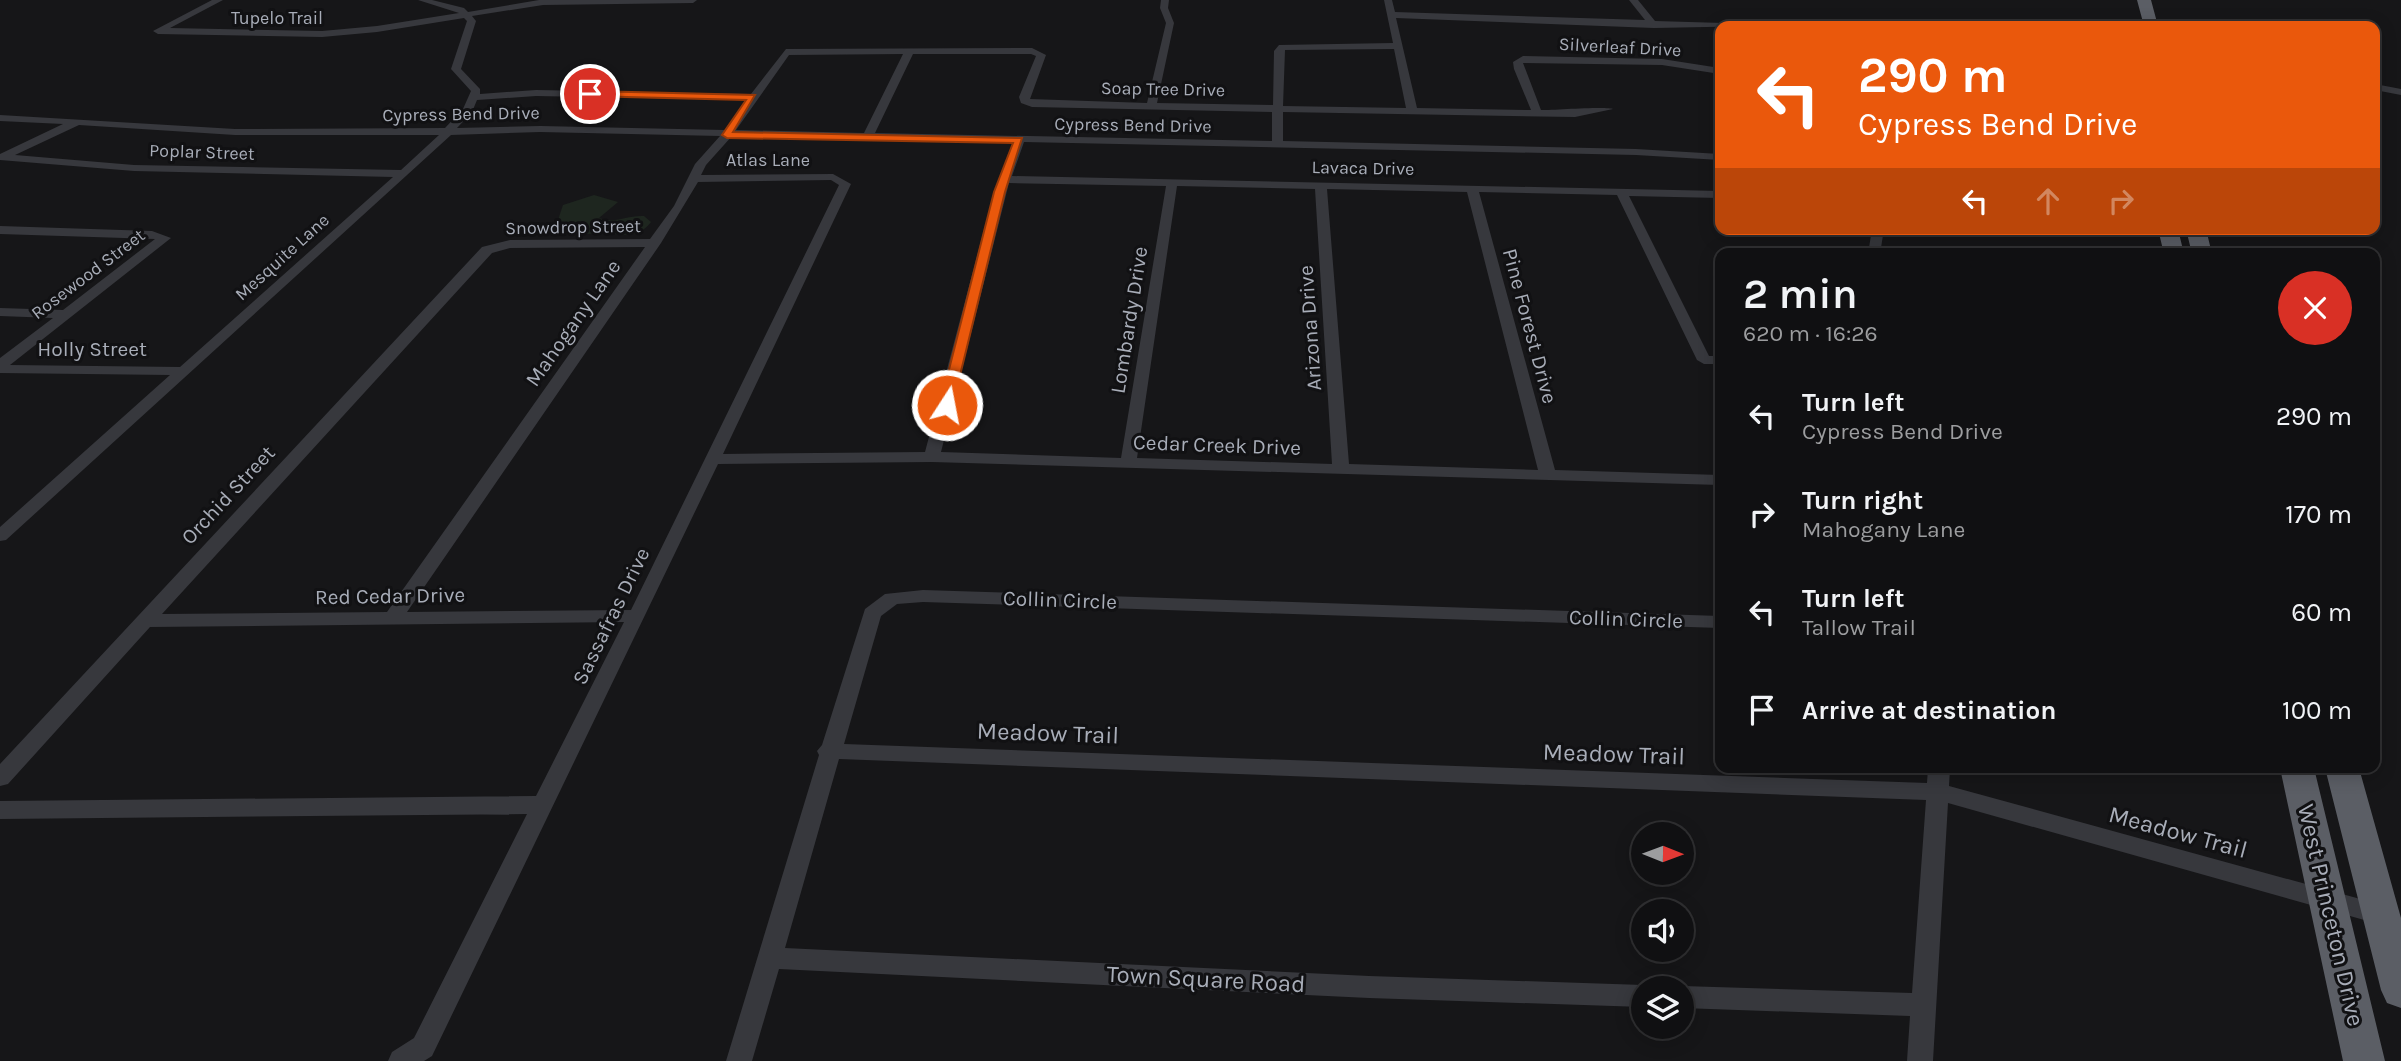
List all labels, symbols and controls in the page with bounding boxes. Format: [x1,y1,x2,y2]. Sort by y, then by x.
street label: Tupelo Trail [231,7,323,29]
street label: Silverleaf Drive [1558,33,1682,61]
text: 290 m [1858,47,2007,104]
icon: left [1743,49,1834,140]
pin [560,64,620,124]
icon: arrive [571,75,609,113]
street label: Soap Tree Drive [1101,77,1225,101]
street label: Cypress Bend Drive [382,102,540,126]
text: Cypress Bend Drive [1858,106,2137,143]
street label: Cypress Bend Drive [1054,113,1212,137]
street label: Poplar Street [149,139,255,165]
street label: Atlas Lane [726,149,810,171]
street label: Lavaca Drive [1311,156,1415,180]
icon: left [1956,182,1994,220]
icon: ahead [2029,182,2067,220]
icon: right [2102,182,2140,220]
street label: Mesquite Lane [230,209,334,305]
street label: Snowdrop Street [505,215,641,239]
street label: Rosewood Street [27,224,149,324]
street label: Lombardy Drive [1106,245,1152,395]
street label: Pine Forest Drive [1498,246,1562,406]
street label: Mahogany Lane [520,255,626,391]
street label: Arizona Drive [1294,265,1326,391]
text: 2 min [1743,269,1858,319]
button: close [2278,271,2352,345]
text: 620 m · 16:26 [1743,320,1878,347]
street label: Holly Street [37,337,147,361]
position arrow [910,368,984,442]
text: Turn left [1802,387,1904,418]
icon: left [1743,397,1781,435]
text: 290 m [2276,401,2352,432]
text: Cypress Bend Drive [1802,418,2003,445]
street label: Cedar Creek Drive [1133,430,1301,460]
street label: Orchid Street [176,441,280,549]
text: Turn right [1802,485,1923,516]
icon: right [1743,495,1781,533]
text: 170 m [2285,499,2352,530]
text: Mahogany Lane [1802,516,1965,543]
street label: Sassafras Drive [567,544,655,688]
street label: Red Cedar Drive [315,583,465,609]
text: Turn left [1802,583,1904,614]
street label: Collin Circle [1002,586,1118,614]
icon: left [1743,593,1781,631]
text: 60 m [2291,597,2352,628]
street label: Collin Circle [1568,605,1684,633]
text: Tallow Trail [1802,614,1916,641]
icon: arrive [1743,691,1781,729]
text: Arrive at destination [1802,695,2056,726]
text: 100 m [2282,695,2352,726]
street label: Meadow Trail [976,717,1120,749]
street label: Meadow Trail [1542,738,1686,770]
street label: Meadow Trail [2106,800,2250,864]
street label: West Princeton Drive [2292,801,2370,1029]
north arrow [1631,822,1694,886]
map controls [1631,822,1694,1039]
button: sound [1631,899,1694,962]
street label: Town Square Road [1106,960,1306,998]
button: layers [1631,976,1694,1039]

